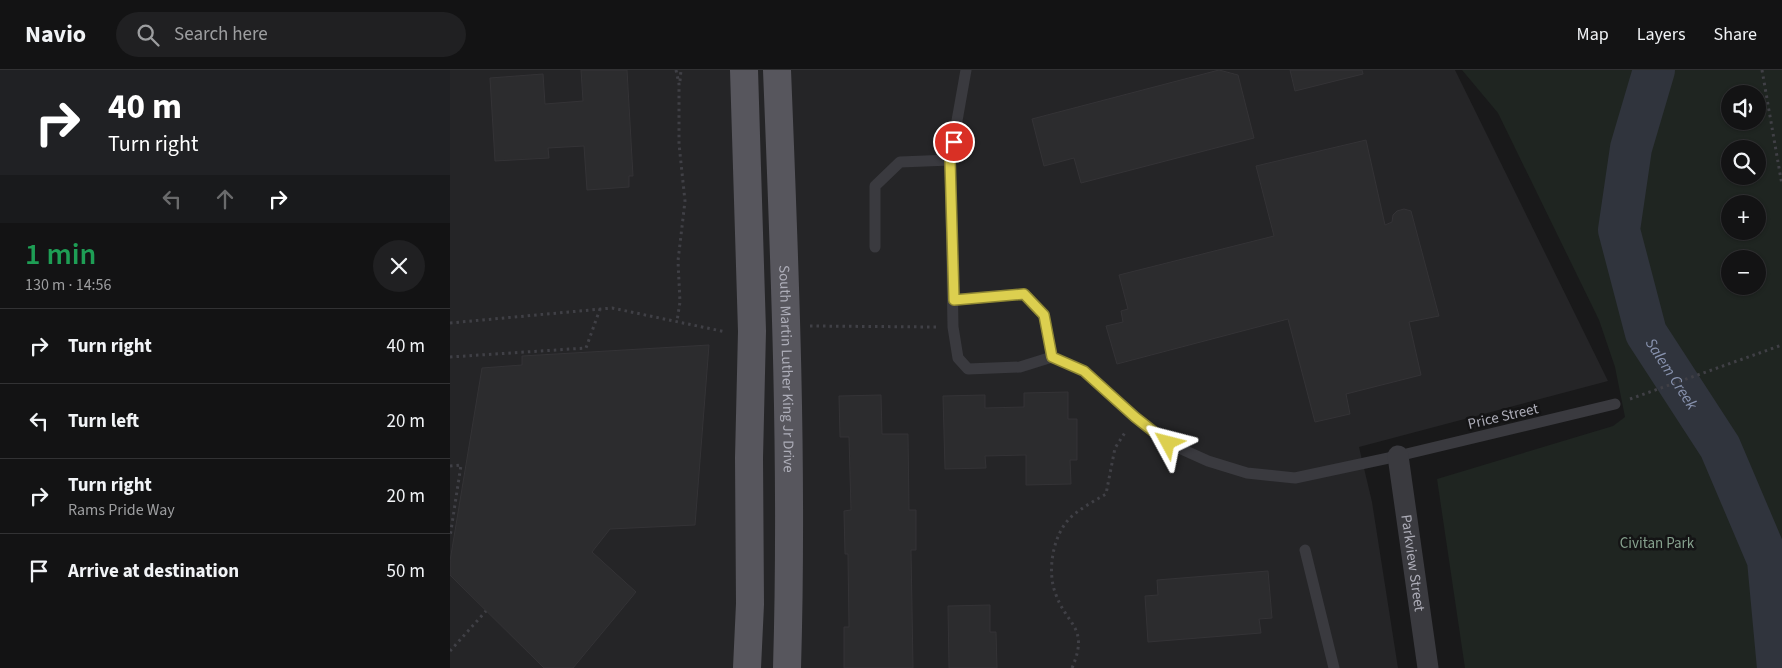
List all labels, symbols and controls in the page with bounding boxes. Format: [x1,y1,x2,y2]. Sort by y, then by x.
search box [116,12,466,57]
text: Navio [25,17,86,52]
icon: search [134,21,162,49]
text: Search here [174,21,268,48]
text: Map [1577,22,1609,47]
text: Layers [1637,22,1686,47]
text: Share [1714,22,1757,47]
text: 40 m [108,82,182,132]
map controls [1721,85,1766,295]
button: sound [1721,85,1766,130]
icon: right [25,90,90,155]
pin [933,121,975,163]
text: Turn right [108,128,198,160]
icon: arrive [940,128,968,156]
button: search [1721,140,1766,185]
icon: left [158,185,186,213]
icon: ahead [211,185,239,213]
icon: right [264,185,292,213]
button: + [1721,195,1766,240]
text: 1 min [25,233,96,276]
button: close [373,240,425,292]
button: − [1721,250,1766,295]
street label: South Martin Luther King Jr Drive [773,265,799,473]
text: 130 m · 14:56 [25,274,112,296]
icon: right [25,332,53,360]
text: Turn right [68,333,152,360]
text: 40 m [387,333,425,360]
water label: Salem Creek [1640,334,1703,415]
street label: Price Street [1466,398,1541,435]
icon: left [25,407,53,435]
text: Turn left [68,408,139,435]
text: 20 m [387,408,425,435]
position arrow [1141,416,1193,468]
text: Turn right [68,472,152,499]
icon: right [25,482,53,510]
text: 20 m [387,483,425,510]
text: Rams Pride Way [68,499,175,521]
street label: Parkview Street [1395,513,1430,613]
park label: Civitan Park [1620,533,1695,554]
icon: arrive [25,557,53,585]
text: Arrive at destination [68,558,239,585]
text: 50 m [387,558,425,585]

